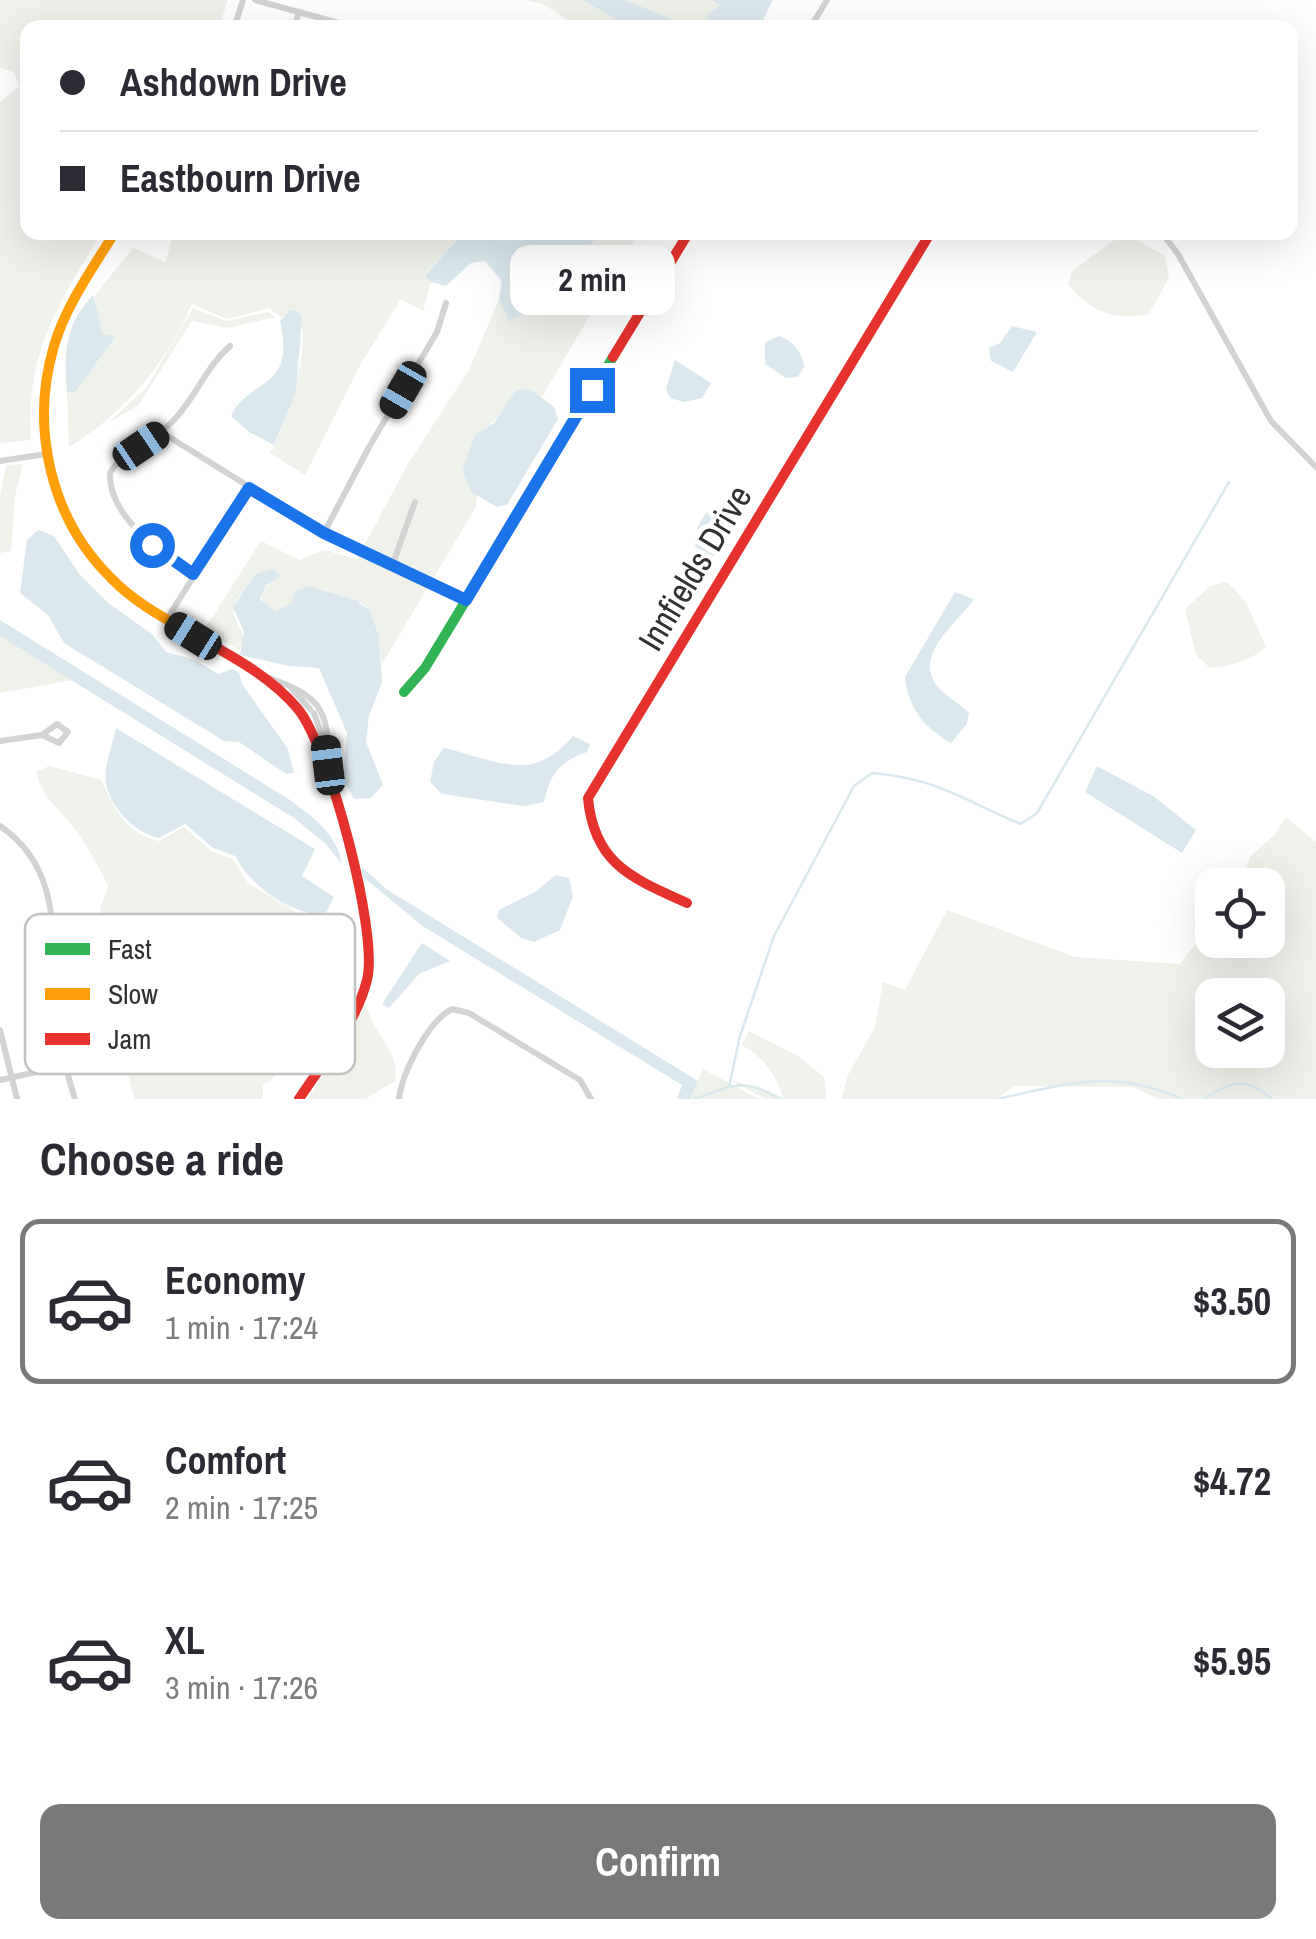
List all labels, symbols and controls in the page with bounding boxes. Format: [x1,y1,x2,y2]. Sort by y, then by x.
text: Ashdown Drive [120,57,347,108]
text: Eastbourn Drive [120,153,361,204]
callout: 2 min [510,245,674,315]
text: 2 min [558,258,627,301]
car [375,357,431,423]
route end [570,368,615,413]
car [108,417,174,475]
street label: Innfields Drive [627,476,762,659]
route start [130,523,175,568]
car [160,607,226,665]
car [309,733,347,797]
map controls [1195,868,1285,1068]
button: locate [1195,868,1285,958]
legend [25,914,355,1074]
text: Fast [108,930,152,968]
text: Slow [108,975,158,1013]
button: layers [1195,978,1285,1068]
text: Jam [108,1020,151,1058]
text: Choose a ride [40,1128,284,1189]
text: Economy [165,1255,305,1306]
icon: car [45,1257,135,1347]
text: $3.50 [1193,1276,1271,1327]
text: 1 min · 17:24 [165,1306,318,1349]
text: Comfort [165,1435,286,1486]
icon: car [45,1437,135,1527]
text: $4.72 [1193,1456,1271,1507]
text: 2 min · 17:25 [165,1486,318,1529]
text: XL [165,1615,205,1666]
icon: car [45,1617,135,1707]
text: $5.95 [1193,1636,1271,1687]
text: 3 min · 17:26 [165,1666,318,1709]
button: Confirm [40,1804,1276,1919]

